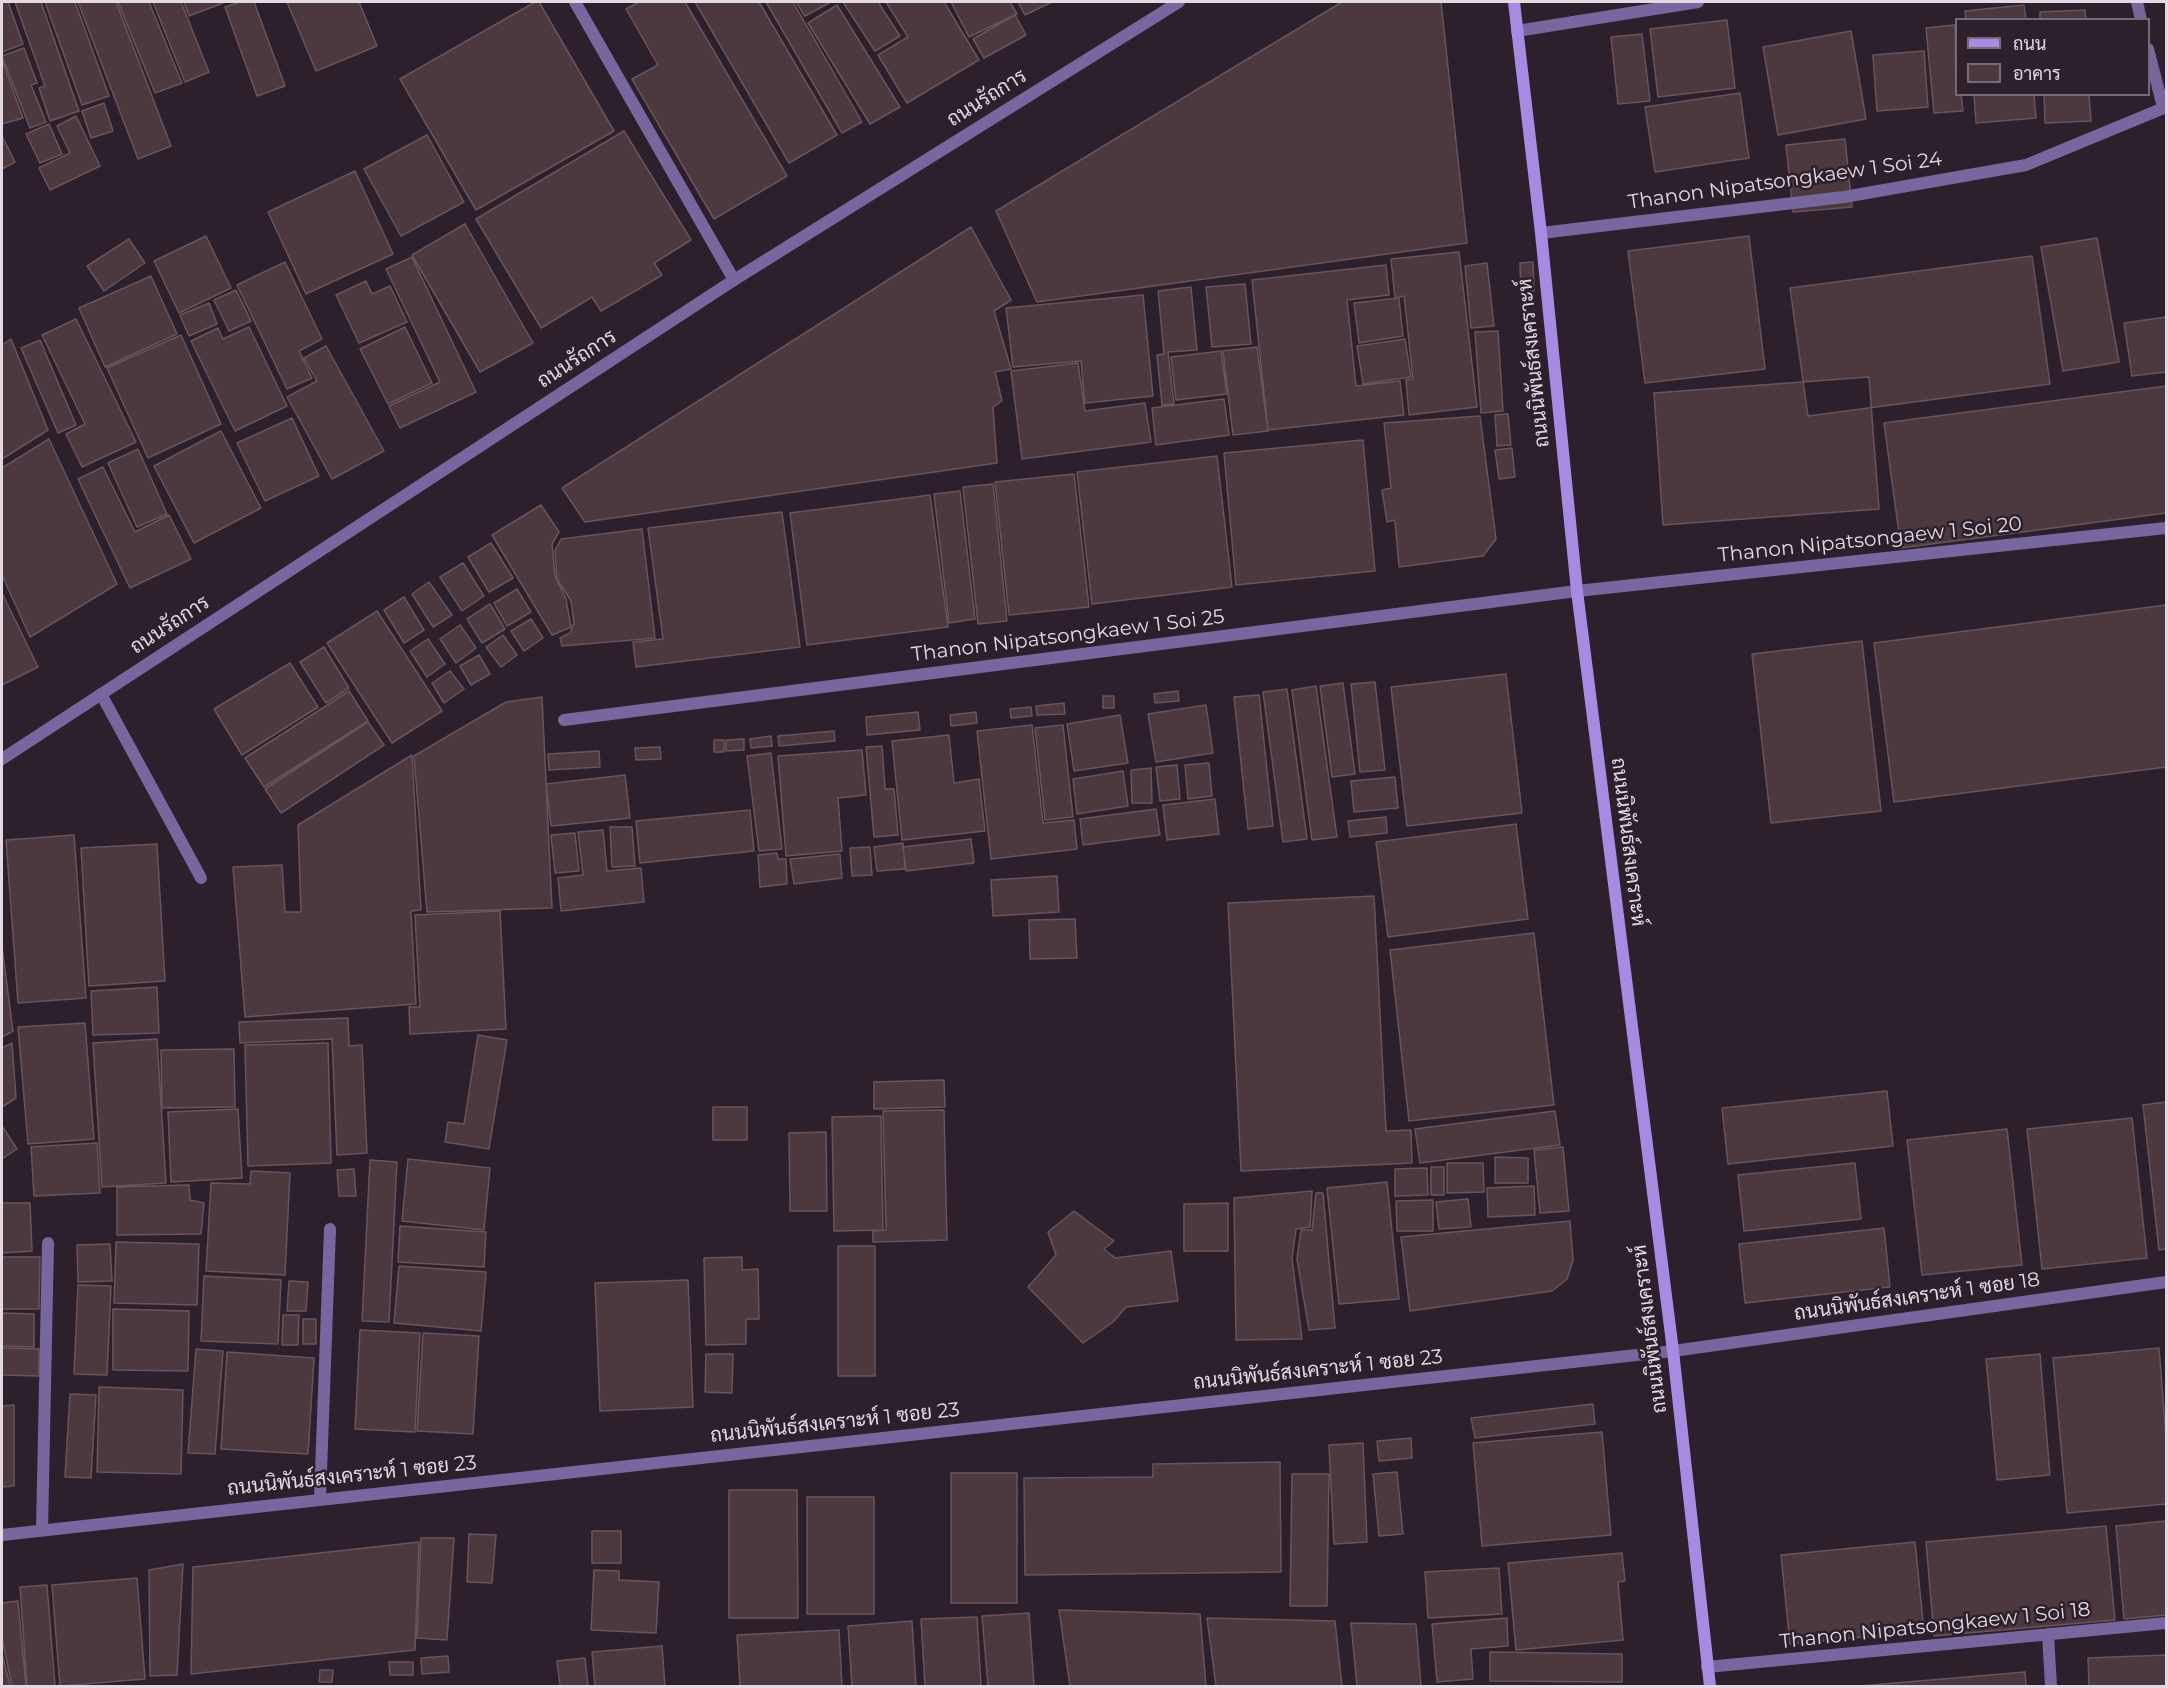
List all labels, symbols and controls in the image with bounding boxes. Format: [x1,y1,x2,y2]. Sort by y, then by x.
legend [1955,18,2150,96]
text: ถนน [2013,33,2046,55]
text: อาคาร [2013,63,2061,85]
street label: ถนนรัถการ [943,64,1031,132]
street label: Thanon Nipatsongkaew 1 Soi 24 [1627,147,1943,215]
street label: ถนนนิพันธ์สงเคราะห์ [1513,277,1555,449]
street label: ถนนรัถการ [533,325,621,393]
street label: Thanon Nipatsongaew 1 Soi 20 [1717,512,2023,568]
street label: ถนนรัถการ [126,591,214,659]
street label: Thanon Nipatsongkaew 1 Soi 25 [910,605,1226,667]
street label: ถนนนิพันธ์สงเคราะห์ [1606,756,1650,928]
street label: ถนนนิพันธ์สงเคราะห์ [1628,1243,1672,1415]
street label: ถนนนิพันธ์สงเคราะห์ 1 ซอย 18 [1793,1268,2041,1326]
street label: ถนนนิพันธ์สงเคราะห์ 1 ซอย 23 [1192,1345,1444,1395]
street label: ถนนนิพันธ์สงเคราะห์ 1 ซอย 23 [709,1398,961,1448]
street label: ถนนนิพันธ์สงเคราะห์ 1 ซอย 23 [226,1451,478,1501]
street label: Thanon Nipatsongkaew 1 Soi 18 [1778,1598,2092,1654]

